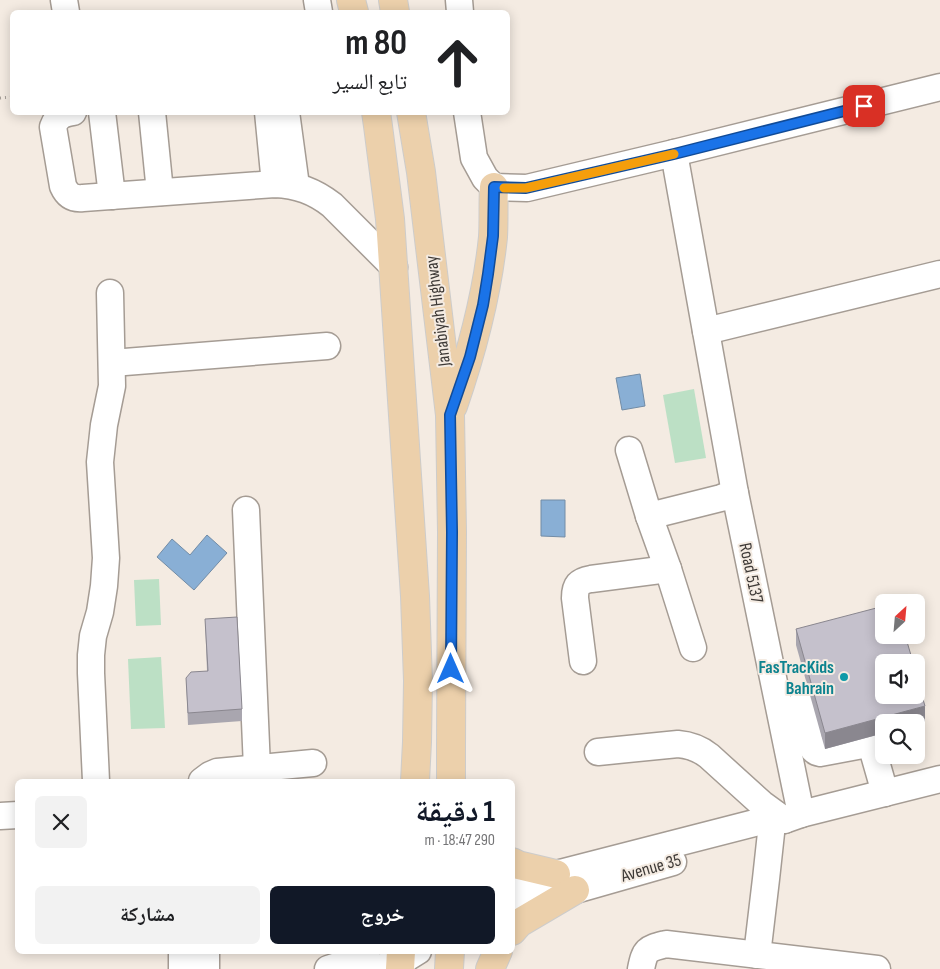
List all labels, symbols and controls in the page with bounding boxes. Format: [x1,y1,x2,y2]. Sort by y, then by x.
text: 80 m [345,22,407,65]
icon: ahead [425,30,490,95]
text: تابع السير [333,69,407,96]
pin [843,85,885,127]
icon: arrive [850,92,878,120]
street label: Janabiyah Highway [421,254,455,368]
street label: Road 5137 [734,541,768,606]
north arrow [875,594,925,644]
map controls [875,594,925,764]
position arrow [424,642,476,694]
button: sound [875,654,925,704]
place label: FasTracKids Bahrain [758,657,834,699]
marker: FasTracKids Bahrain [838,671,850,683]
button: search [875,714,925,764]
text: 1 دقيقة [416,794,495,830]
button: close [35,796,87,848]
text: 290 m · 18:47 [424,831,495,850]
street label: Avenue 35 [618,849,684,887]
button: مشاركة [35,886,260,944]
button: خروج [270,886,495,944]

